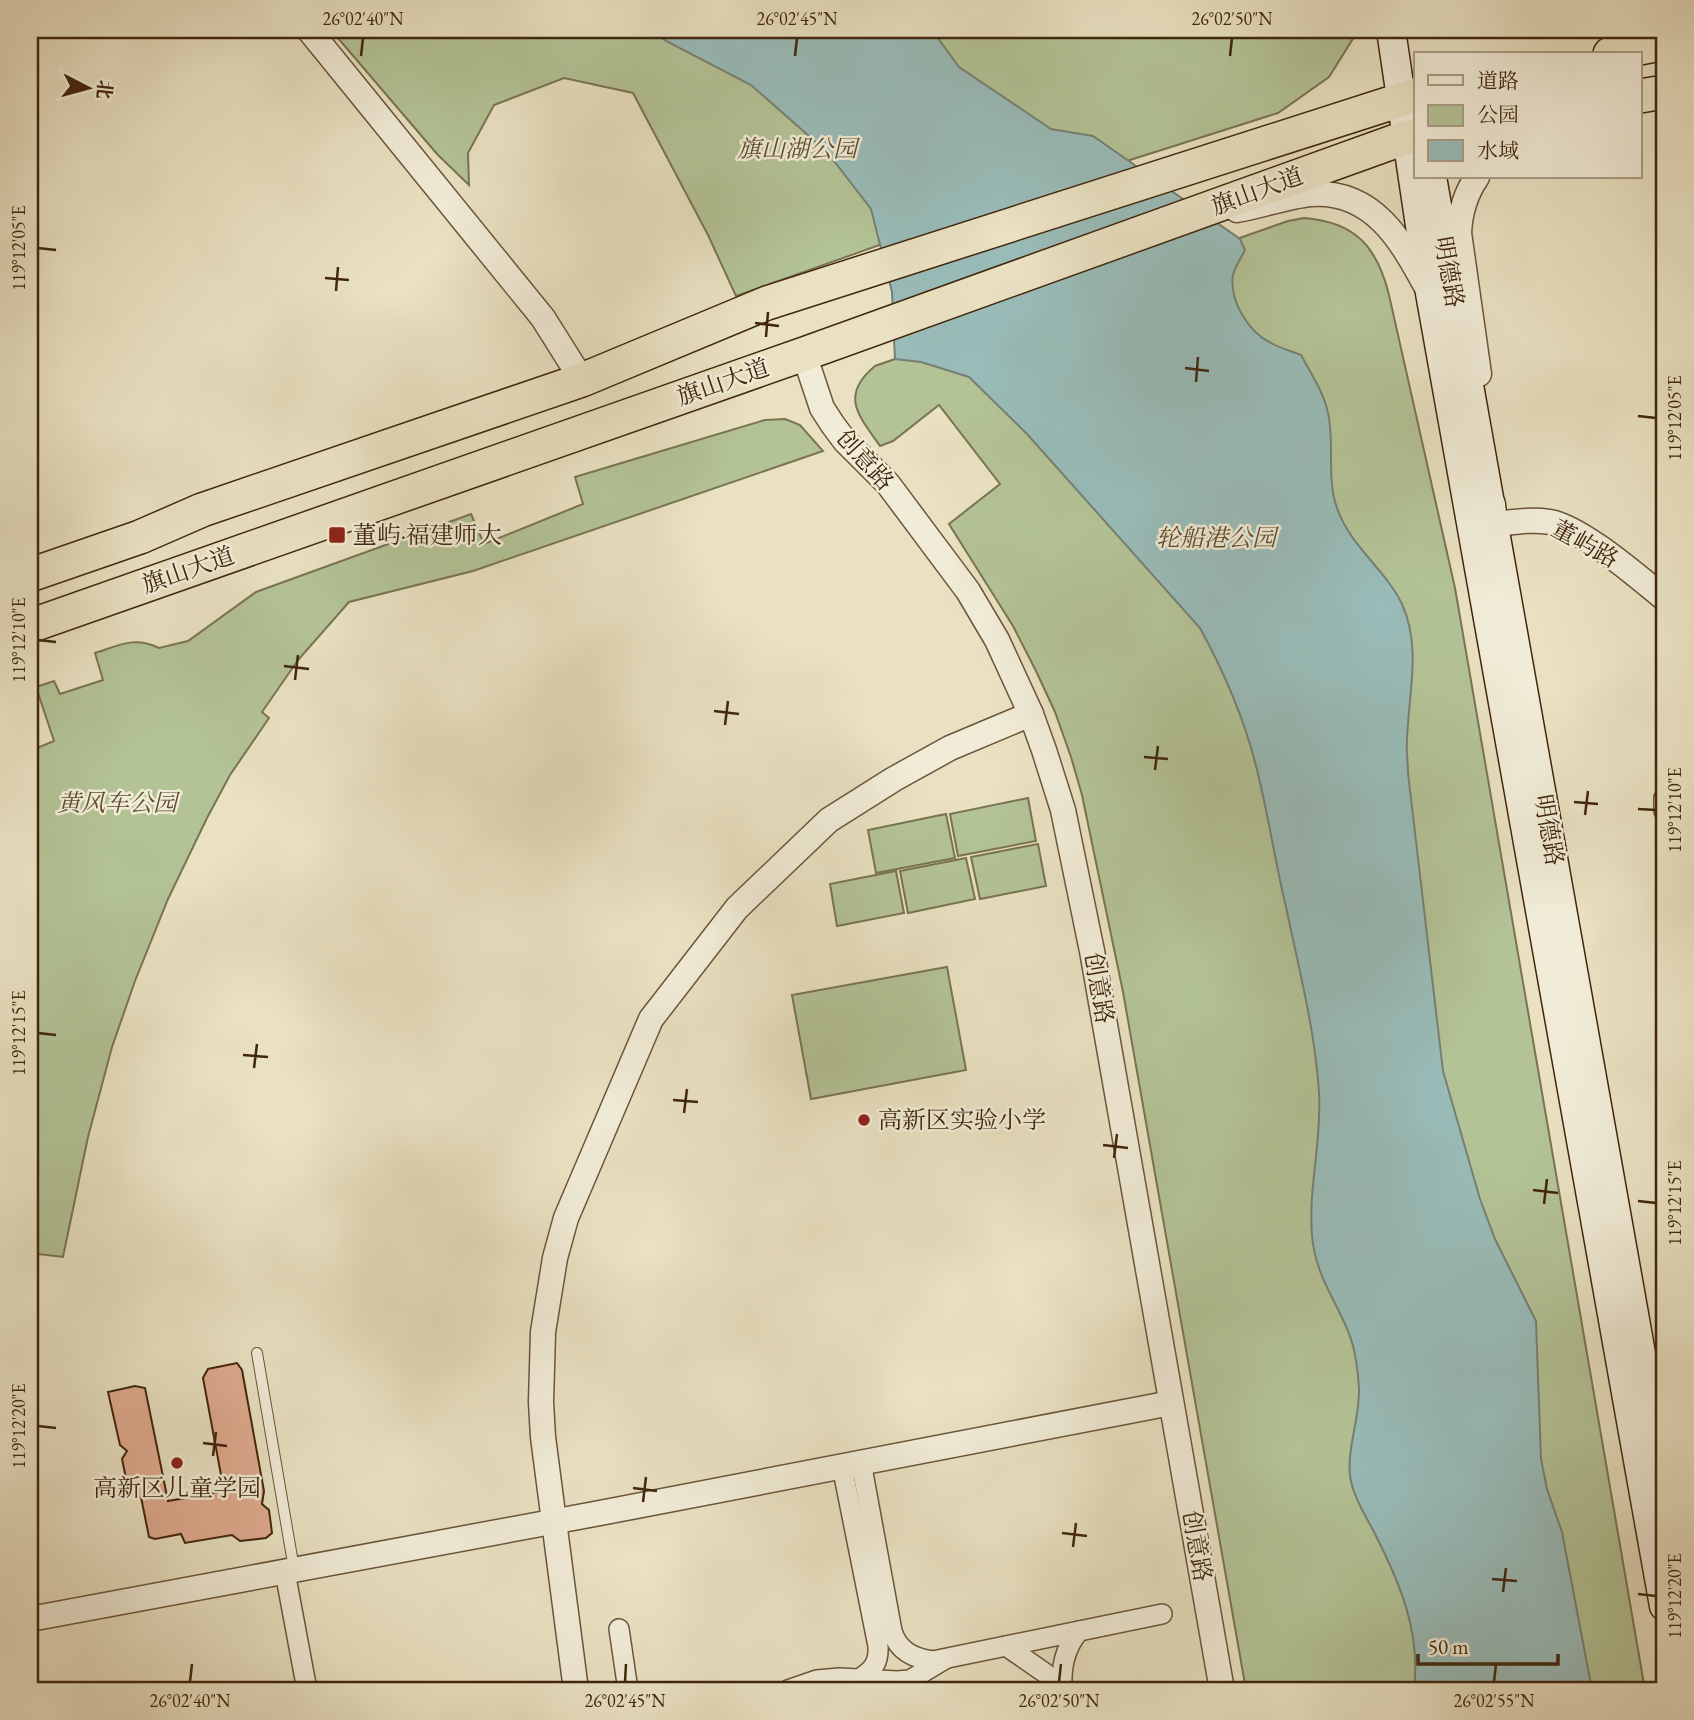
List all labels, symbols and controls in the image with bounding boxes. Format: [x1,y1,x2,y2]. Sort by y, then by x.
text: 26°02'40"N [323,7,404,30]
text: 26°02'45"N [757,7,838,30]
text: 26°02'50"N [1192,7,1273,30]
north arrow [52,52,122,122]
legend [1414,52,1642,178]
text: 道路 [1477,67,1519,94]
text: 北 [91,79,118,100]
text: 公园 [1477,101,1519,128]
park label: 旗山湖公园 [737,133,861,164]
text: 水域 [1477,137,1519,164]
street label: 旗山大道 [1206,160,1307,222]
text: 119°12'05"E [7,205,30,291]
street label: 明德路 [1428,234,1471,310]
street label: 旗山大道 [672,351,773,412]
text: 119°12'05"E [1663,375,1686,461]
street label: 创意路 [830,423,901,497]
street label: 董屿路 [1546,513,1624,575]
place label: 董屿·福建师大 [353,519,502,550]
park label: 轮船港公园 [1156,522,1280,553]
marker: 董屿·福建师大 [327,525,347,545]
street label: 旗山大道 [137,539,238,600]
text: 119°12'10"E [7,597,30,683]
text: 119°12'10"E [1663,767,1686,853]
park label: 黄风车公园 [57,787,181,818]
street label: 明德路 [1528,792,1571,868]
street label: 创意路 [1078,950,1121,1026]
text: 119°12'15"E [7,990,30,1076]
place label: 高新区实验小学 [878,1104,1046,1135]
marker: 高新区实验小学 [856,1112,872,1128]
text: 119°12'15"E [1663,1160,1686,1246]
text: 119°12'20"E [7,1383,30,1469]
marker: 高新区儿童学园 [169,1455,185,1471]
place label: 高新区儿童学园 [93,1472,261,1503]
street label: 创意路 [1176,1508,1219,1584]
text: 119°12'20"E [1663,1553,1686,1639]
scale bar [1418,1622,1558,1666]
text: 50 m [1428,1633,1469,1660]
text: 26°02'40"N [150,1689,231,1712]
text: 26°02'45"N [585,1689,666,1712]
text: 26°02'50"N [1019,1689,1100,1712]
text: 26°02'55"N [1454,1689,1535,1712]

